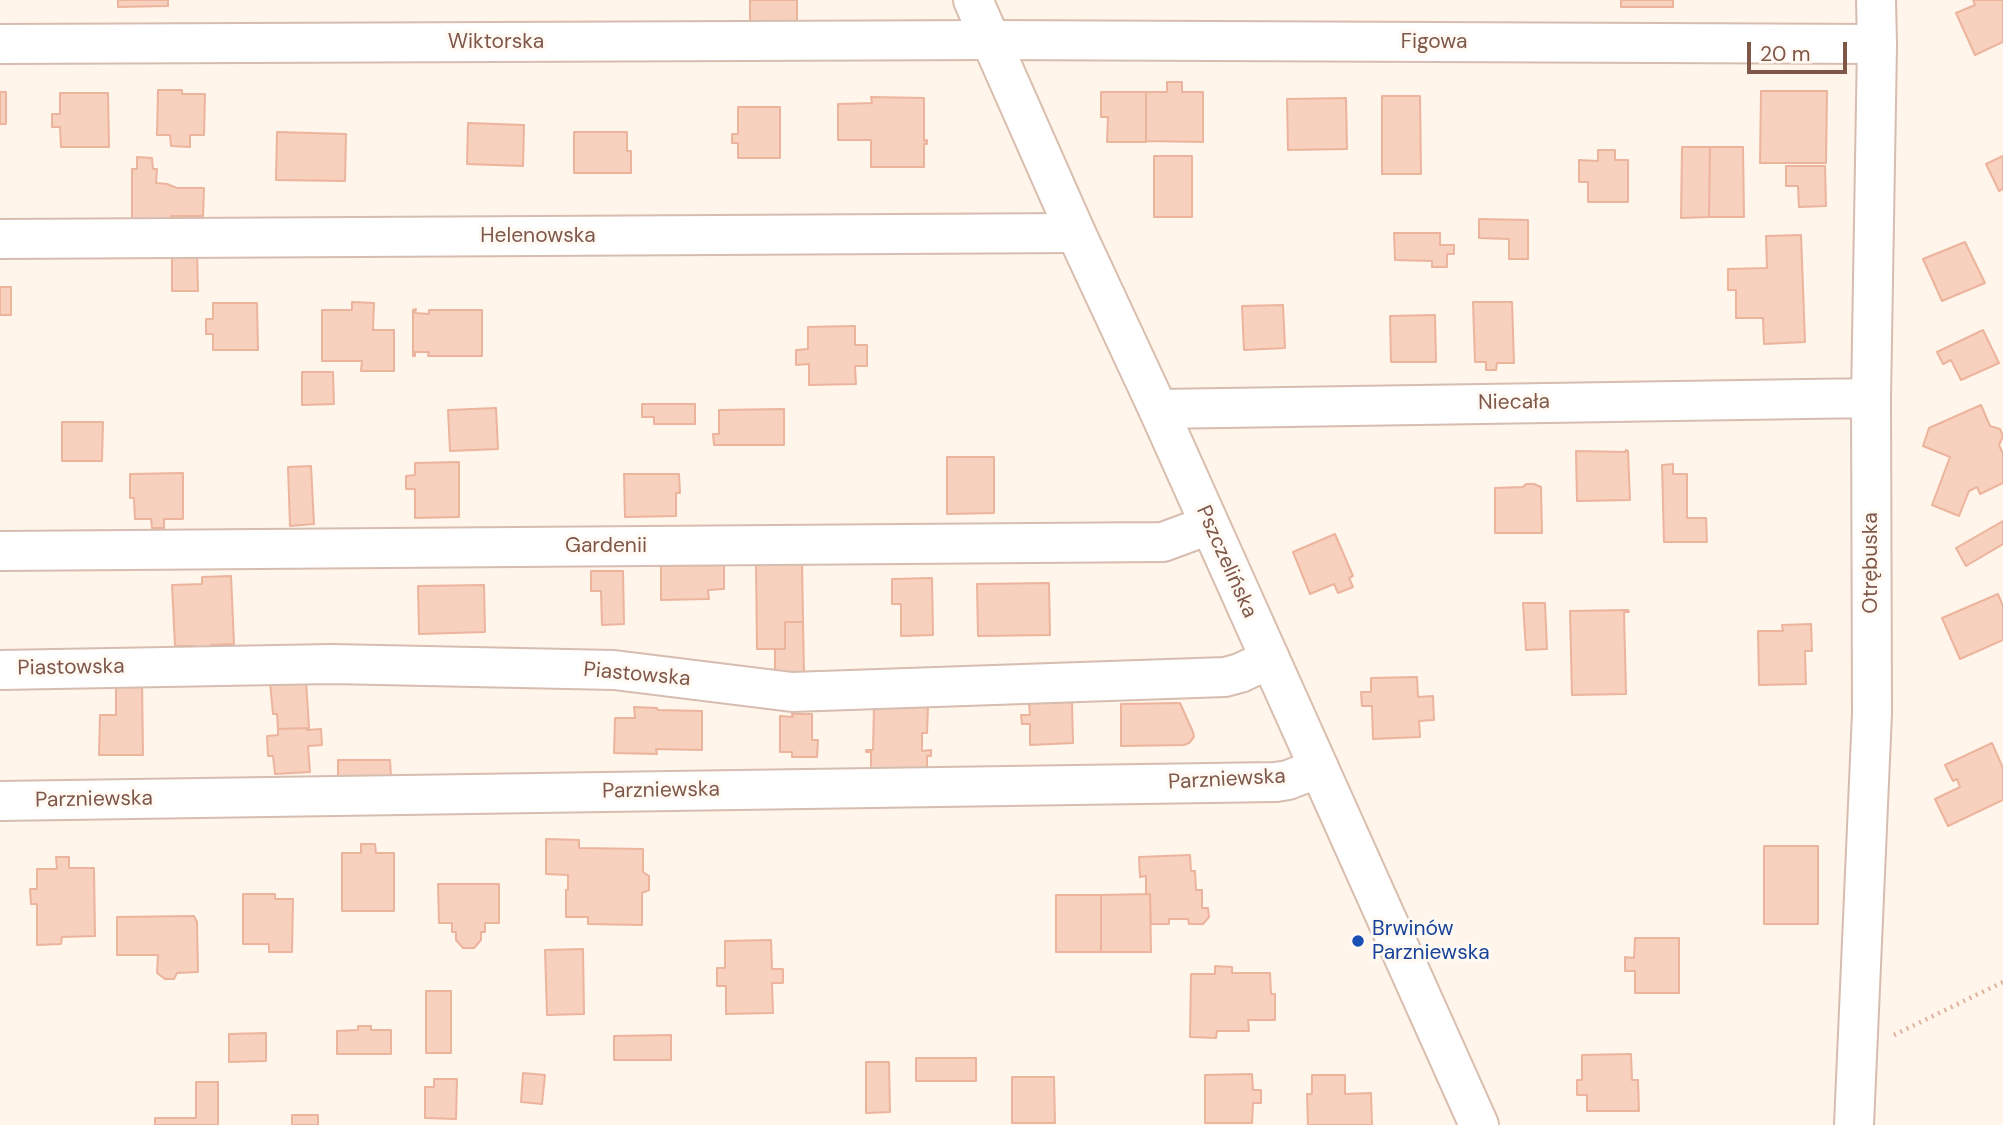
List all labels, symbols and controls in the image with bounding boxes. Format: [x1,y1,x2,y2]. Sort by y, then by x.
scale bar [1751,28,1851,72]
street label: Wiktorska [448,29,544,55]
street label: Figowa [1401,29,1467,55]
text: 20 m [1760,40,1811,68]
street label: Helenowska [480,223,596,249]
street label: Niecała [1478,390,1550,416]
street label: Pszczelińska [1190,502,1262,622]
street label: Otrębuska [1858,512,1884,614]
street label: Gardenii [565,533,647,559]
street label: Piastowska [17,654,125,682]
street label: Piastowska [583,658,691,692]
street label: Parzniewska [1168,764,1286,796]
street label: Parzniewska [602,777,720,805]
street label: Parzniewska [35,786,153,814]
place label: Brwinów Parzniewska [1372,916,1490,966]
marker: Brwinów Parzniewska [1350,933,1366,949]

